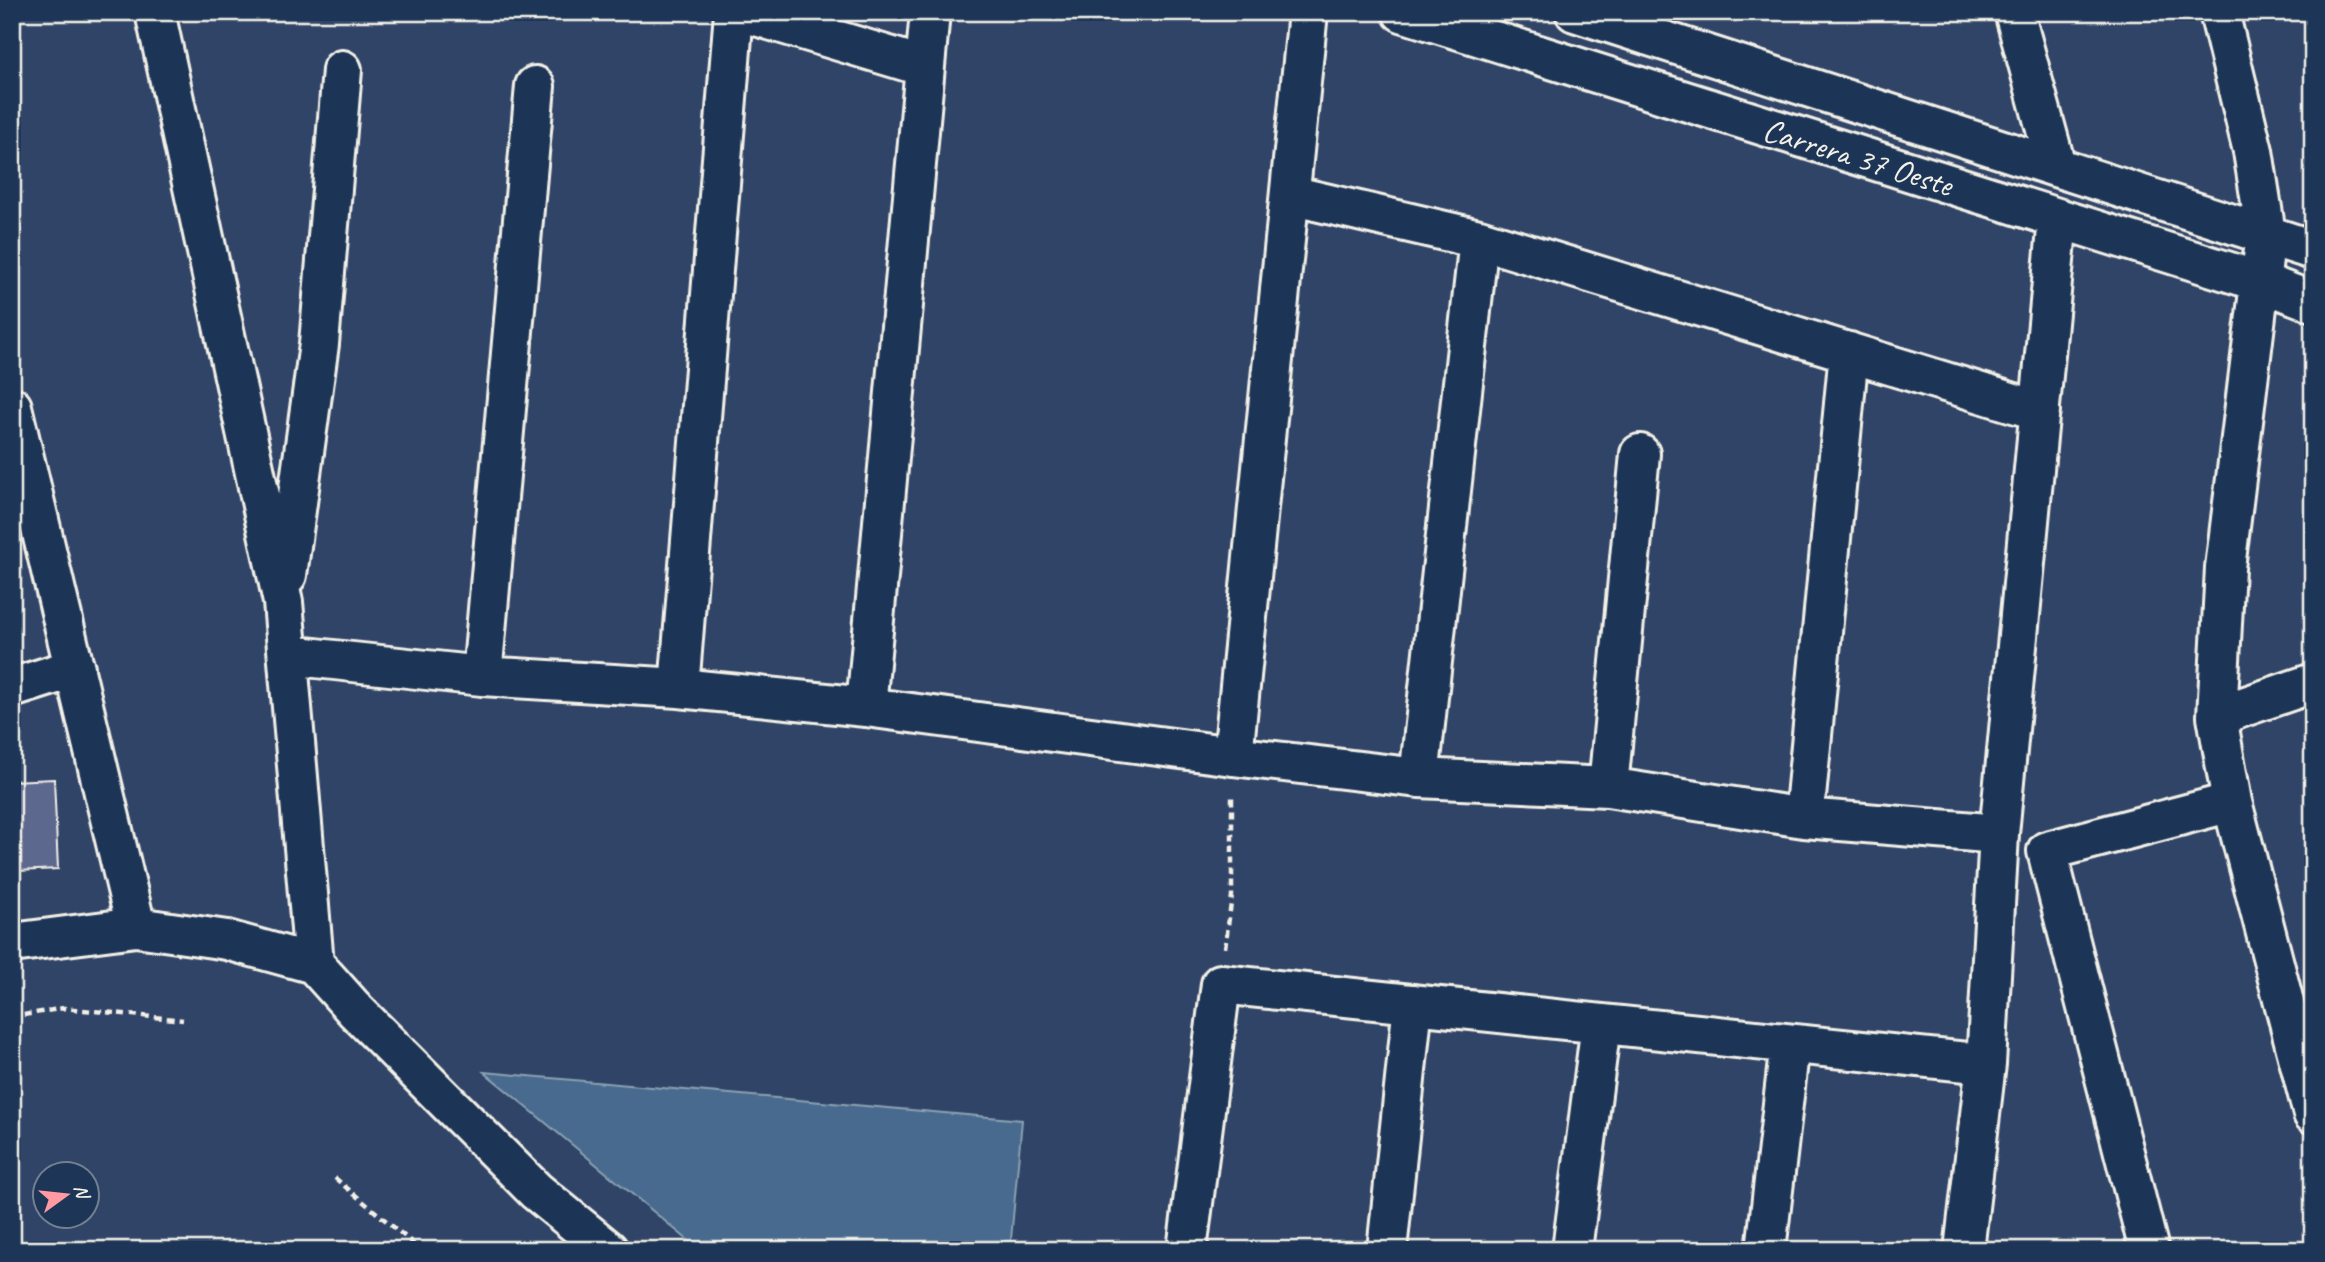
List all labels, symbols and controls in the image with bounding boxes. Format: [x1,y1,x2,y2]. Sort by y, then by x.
street label: Carrera 37 Oeste [1758,108,1960,206]
north arrow [32,1160,102,1230]
text: N [68,1182,95,1203]

